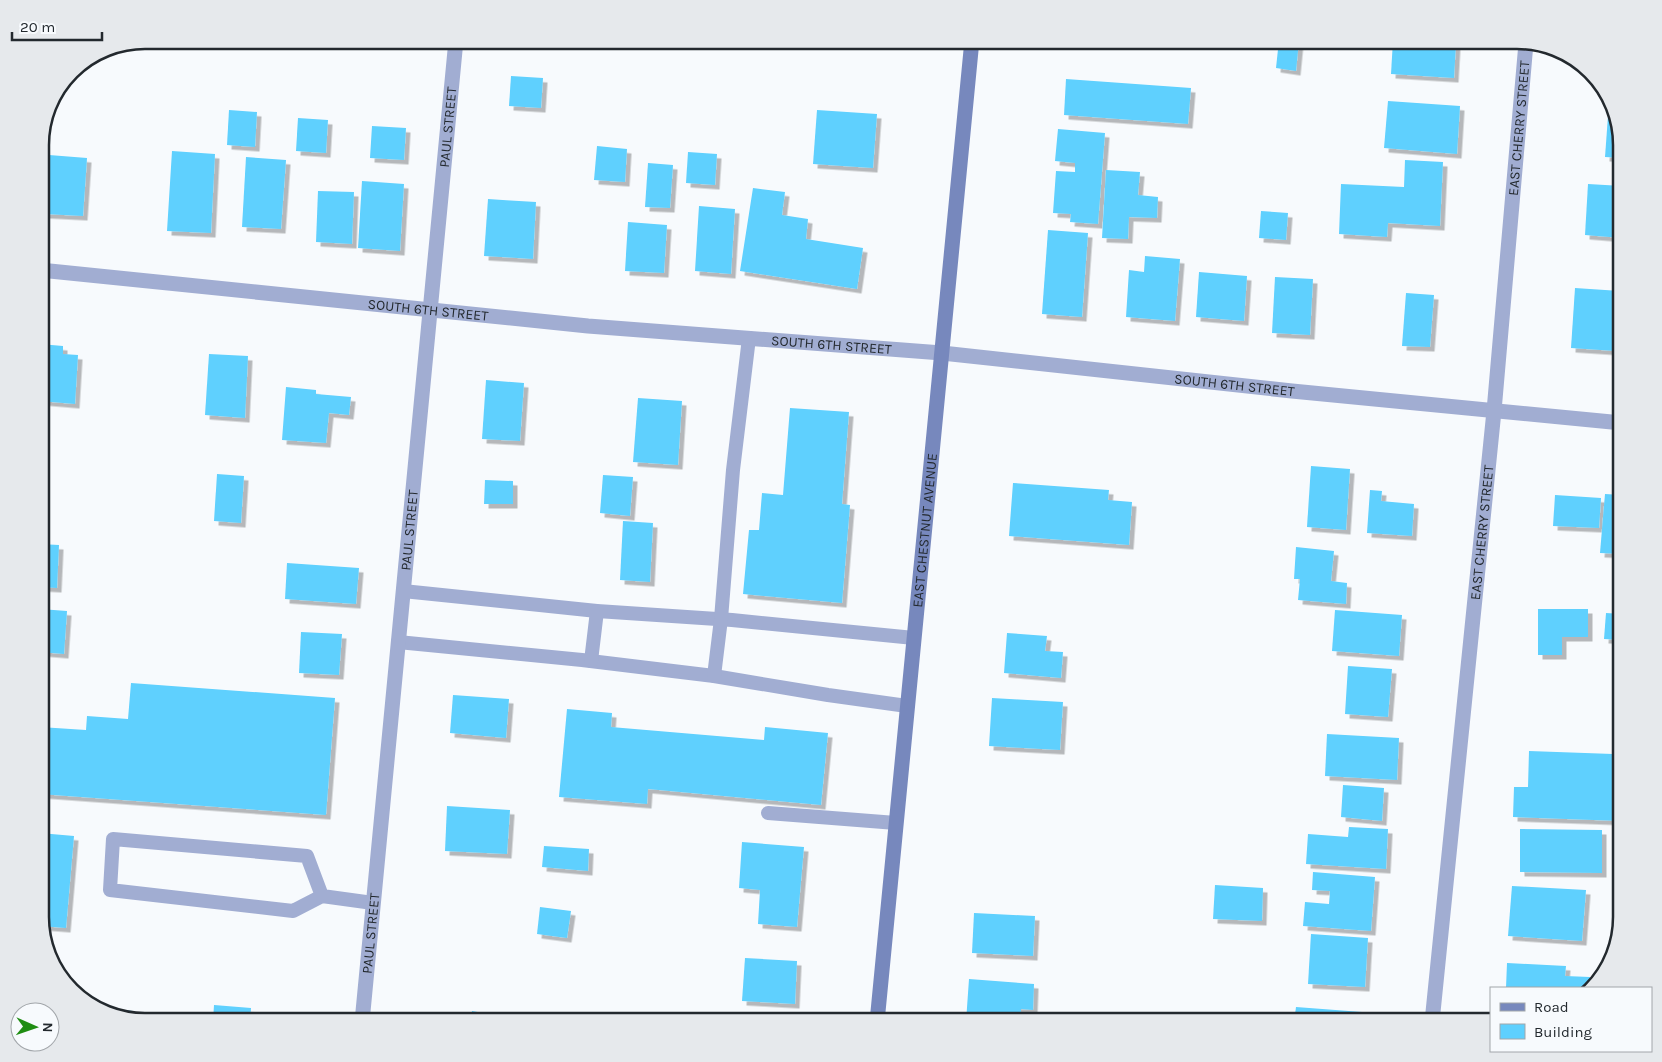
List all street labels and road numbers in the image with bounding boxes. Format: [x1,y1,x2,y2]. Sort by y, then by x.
street label: EAST CHERRY STREET [1505,60,1533,197]
street label: PAUL STREET [436,86,460,168]
street label: SOUTH 6TH STREET [367,296,489,325]
street label: SOUTH 6TH STREET [770,332,892,358]
street label: SOUTH 6TH STREET [1173,370,1295,400]
street label: EAST CHESTNUT AVENUE [909,452,941,608]
street label: EAST CHERRY STREET [1467,464,1497,601]
street label: PAUL STREET [397,489,422,571]
street label: PAUL STREET [359,892,383,975]

